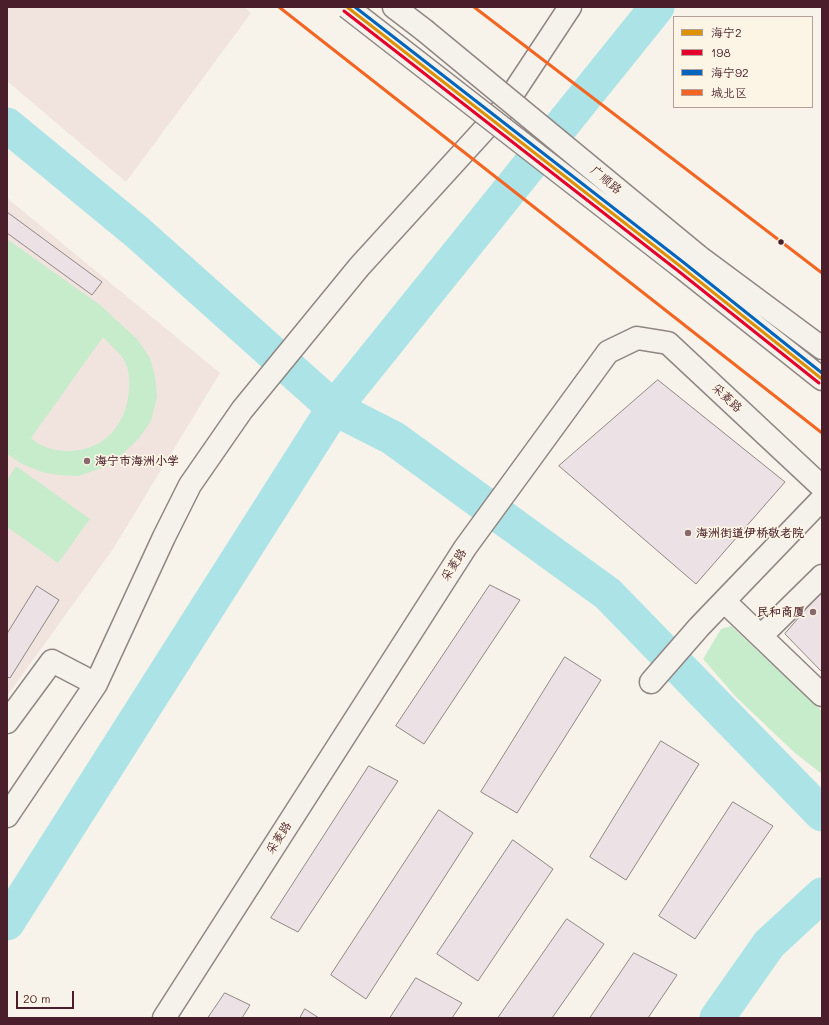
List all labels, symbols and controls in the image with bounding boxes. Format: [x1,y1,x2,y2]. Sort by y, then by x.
legend [673,16,813,108]
text: 海宁2 [711,24,742,40]
text: 198 [711,44,731,60]
text: 海宁92 [711,64,749,80]
text: 城北区 [711,84,747,100]
street label: 广顺路 [588,163,624,197]
unlabelled marker [776,237,786,247]
street label: 采菱路 [709,380,745,416]
place label: 海宁市海洲小学 [95,454,179,468]
marker: 海宁市海洲小学 [82,456,92,466]
place label: 海洲街道伊桥敬老院 [696,526,804,540]
marker: 海洲街道伊桥敬老院 [683,528,693,538]
street label: 采菱路 [438,546,470,584]
place label: 民和商厦 [757,605,805,619]
marker: 民和商厦 [808,607,818,617]
street label: 采菱路 [263,819,295,857]
scale bar [18,983,76,1009]
text: 20 m [23,990,51,1006]

